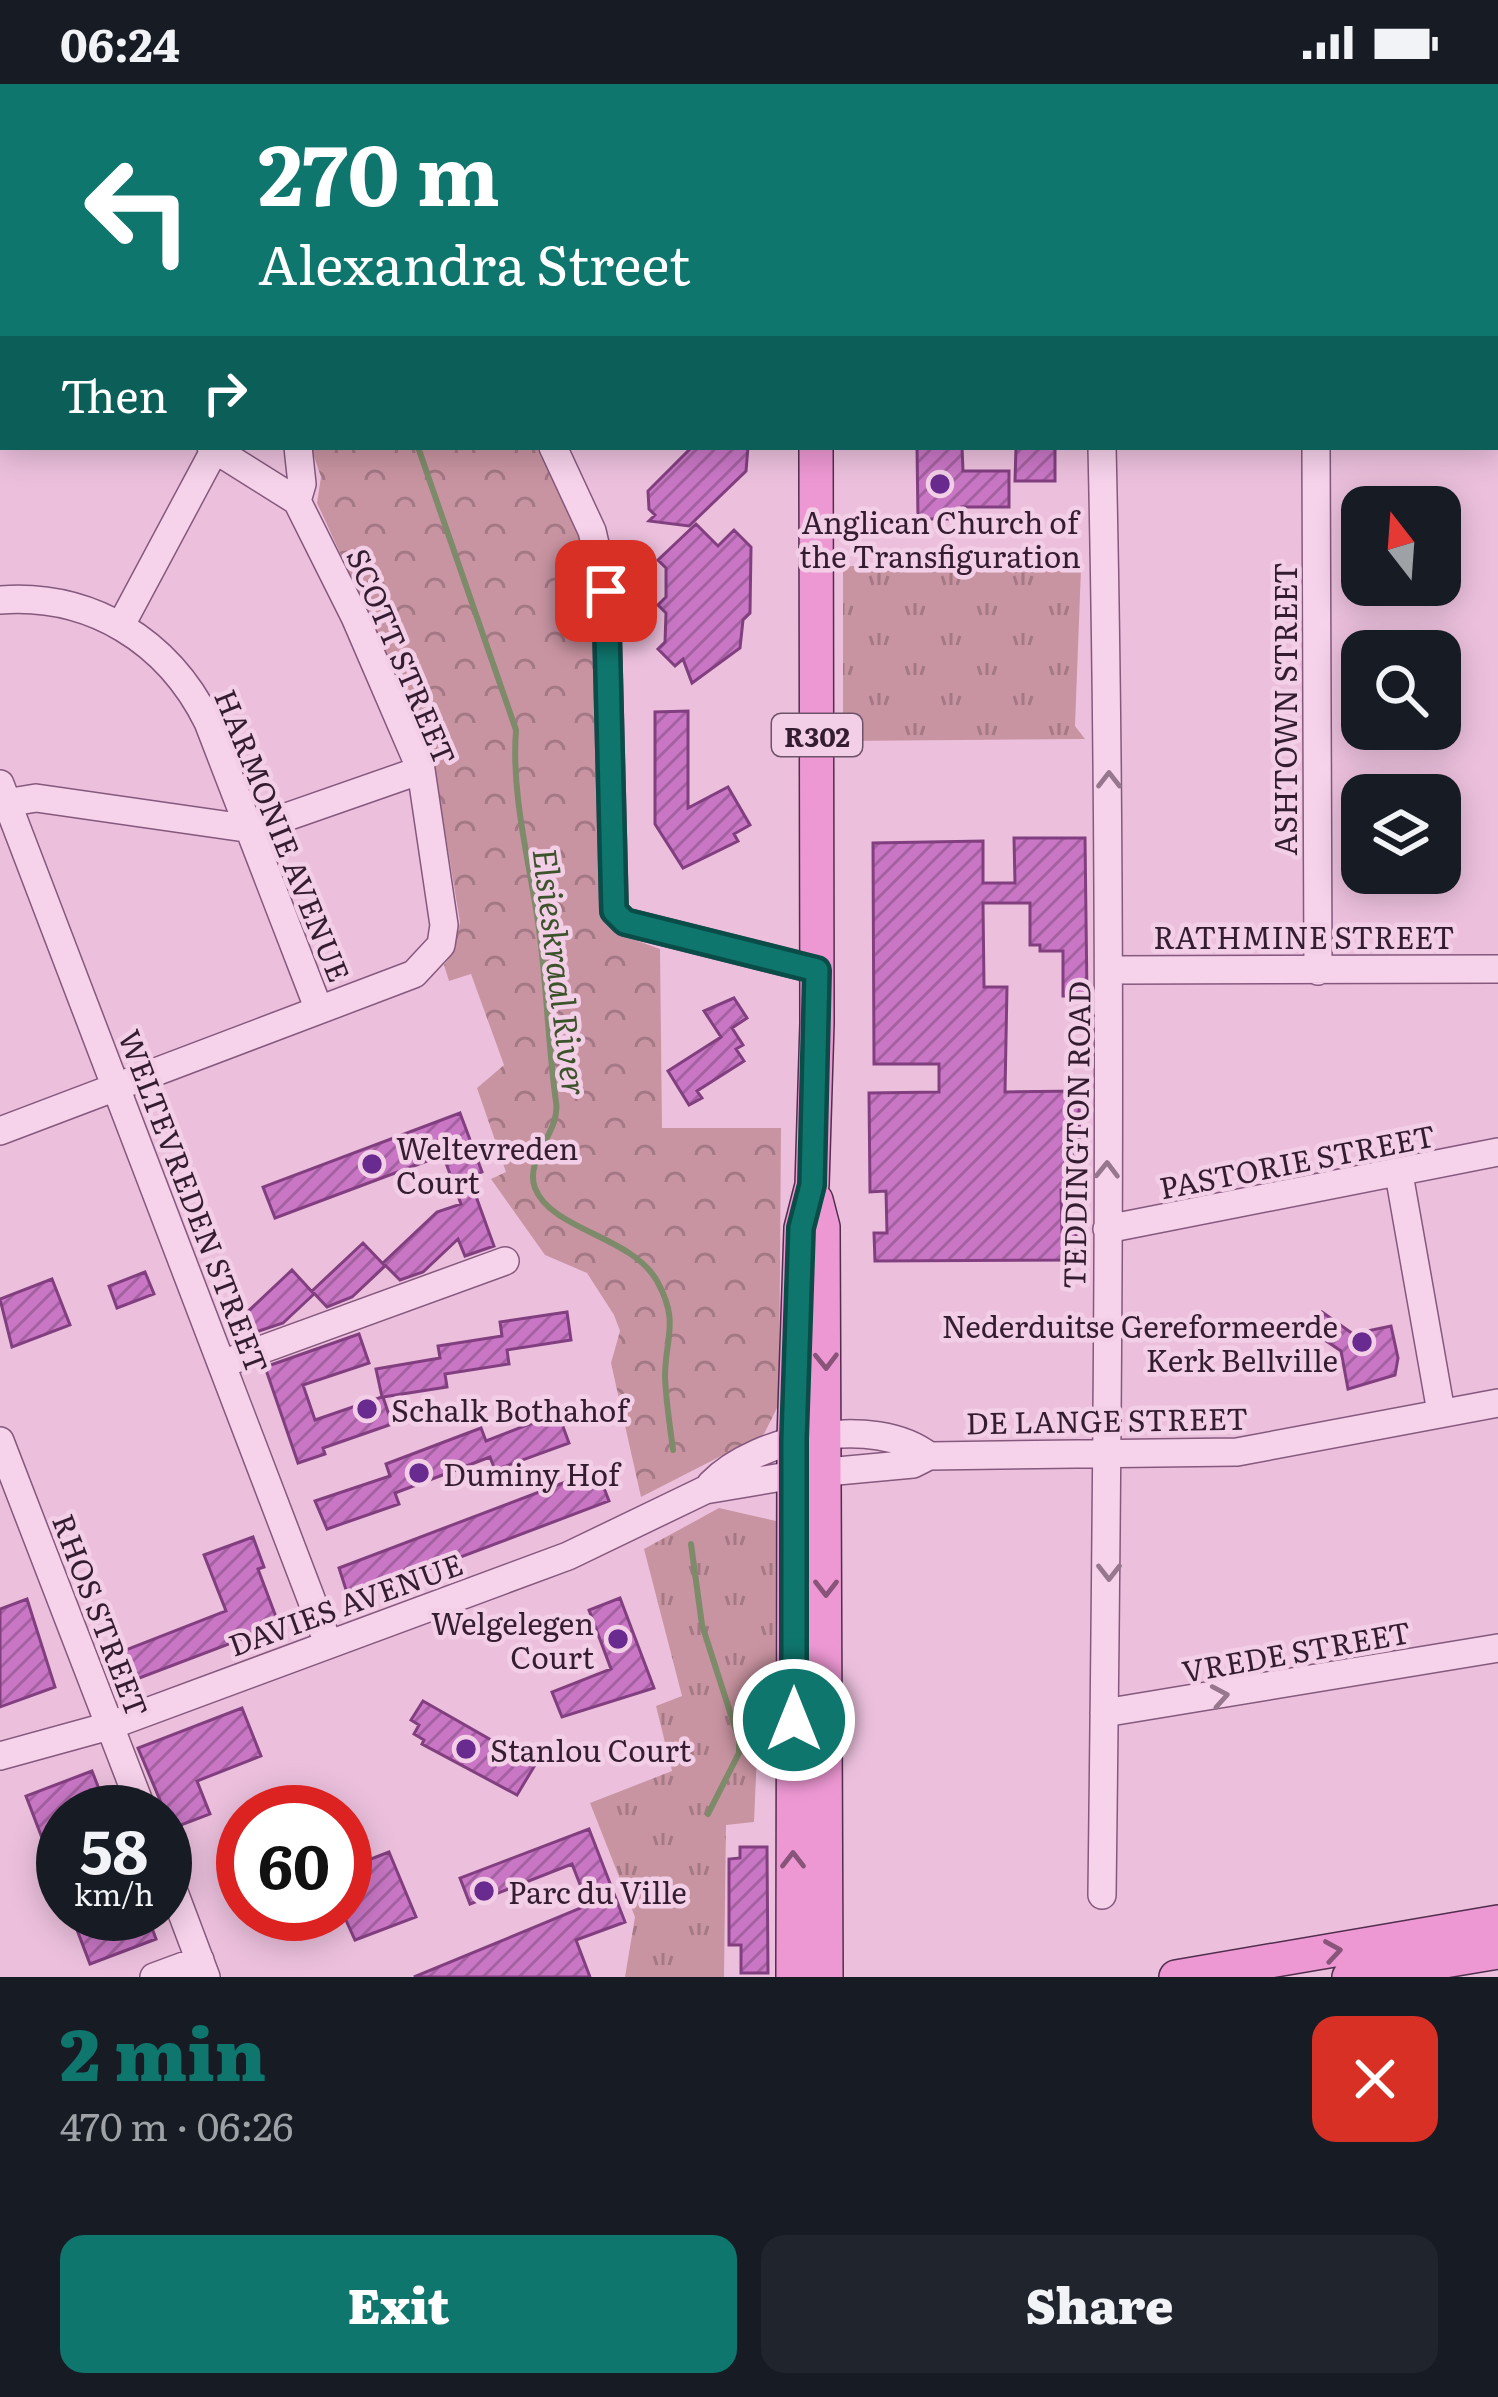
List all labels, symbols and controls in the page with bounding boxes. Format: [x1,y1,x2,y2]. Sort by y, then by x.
text: 06:24 [60,9,180,76]
text: 270 m [258,107,500,232]
icon: left [60,132,216,288]
text: Alexandra Street [258,221,691,302]
text: Then [60,360,168,427]
icon: right [192,360,258,426]
marker: Anglican Church of the Transfiguration [927,471,953,497]
north arrow [1341,486,1461,606]
map controls [1341,486,1461,894]
place label: Anglican Church of the Transfiguration [799,499,1081,577]
pin [555,540,657,642]
street label: SCOTT STREET [338,541,468,771]
icon: arrive [573,558,639,624]
street label: ASHTOWN STREET [1262,562,1306,856]
button: search [1341,630,1461,750]
street label: HARMONIE AVENUE [205,682,363,988]
road number: R302 [772,714,862,756]
one-way arrow [1096,770,1122,788]
button: layers [1341,774,1461,894]
water label: Elsieskraal River [522,845,602,1099]
street label: RATHMINE STREET [1153,914,1455,958]
street label: TEDDINGTON ROAD [1050,981,1100,1289]
street label: WELTEVREDEN STREET [109,1023,281,1379]
street label: PASTORIE STREET [1155,1112,1439,1208]
place label: Weltevreden Court [396,1125,578,1203]
marker: Weltevreden Court [359,1151,385,1177]
one-way arrow [1094,1160,1120,1179]
place label: Nederduitse Gereformeerde Kerk Bellville [942,1303,1338,1381]
marker: Nederduitse Gereformeerde Kerk Bellville [1349,1329,1375,1355]
one-way arrow [813,1353,839,1371]
place label: Schalk Bothahof [391,1387,630,1431]
street label: DE LANGE STREET [965,1395,1249,1443]
marker: Schalk Bothahof [354,1396,380,1422]
place label: Duminy Hof [443,1451,622,1495]
marker: Duminy Hof [406,1460,432,1486]
street label: RHOS STREET [43,1507,161,1723]
street label: DAVIES AVENUE [222,1540,468,1666]
one-way arrow [1096,1564,1122,1582]
one-way arrow [813,1580,839,1598]
place label: Welgelegen Court [431,1600,594,1678]
street label: VREDE STREET [1178,1608,1414,1692]
marker: Welgelegen Court [605,1626,631,1652]
position arrow [731,1657,857,1783]
one-way arrow [1210,1685,1230,1710]
place label: Stanlou Court [490,1727,691,1771]
marker: Stanlou Court [453,1736,479,1762]
speed limit sign: 60 [216,1785,372,1941]
text: 58 [80,1803,148,1892]
one-way arrow [780,1850,806,1868]
place label: Parc du Ville [508,1869,687,1913]
text: km/h [74,1871,154,1915]
marker: Parc du Ville [471,1878,497,1904]
one-way arrow [1323,1940,1343,1965]
text: 2 min [60,1996,266,2103]
button: close [1312,2016,1438,2142]
text: 470 m · 06:26 [60,2095,293,2153]
button: Exit [60,2235,737,2373]
button: Share [761,2235,1438,2373]

